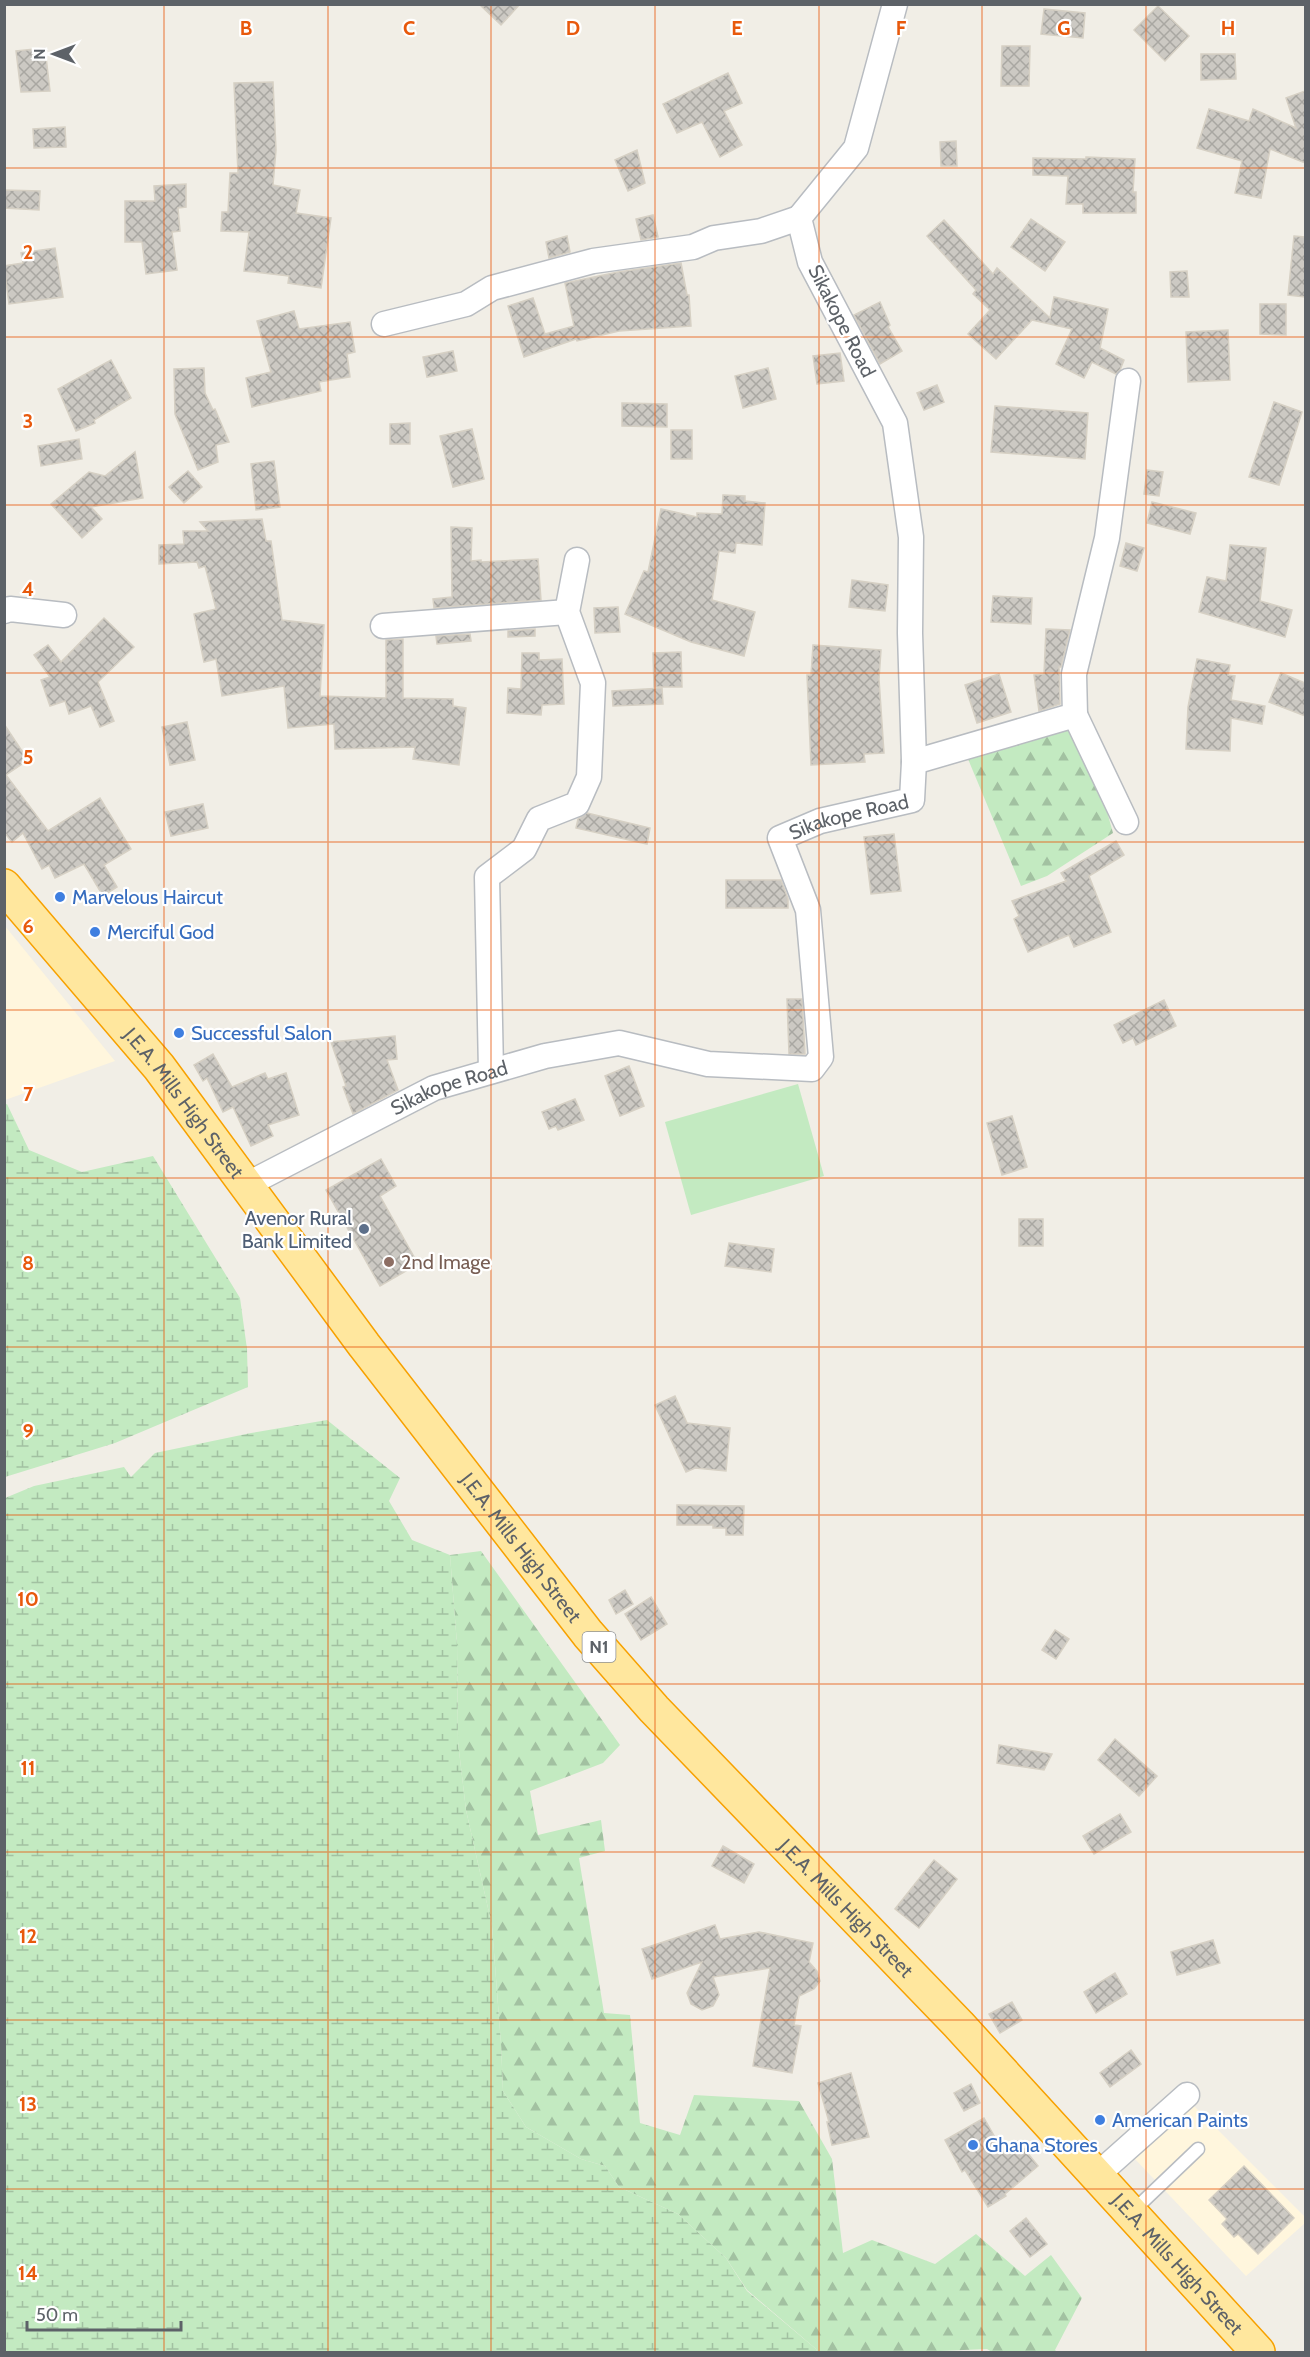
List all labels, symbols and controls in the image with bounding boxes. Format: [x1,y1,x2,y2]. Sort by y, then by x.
text: B [240,16,252,40]
text: C [403,16,415,40]
text: D [566,16,580,40]
text: E [731,16,743,40]
text: F [896,16,907,40]
text: G [1057,16,1071,40]
text: H [1221,16,1235,40]
north arrow [24,24,84,84]
text: N [30,48,49,60]
text: 2 [23,240,33,264]
street label: Sikakope Road [803,261,881,381]
text: 3 [23,409,33,433]
text: 4 [22,577,34,601]
text: 5 [23,745,33,769]
street label: Sikakope Road [785,789,911,845]
place label: Marvelous Haircut [72,885,223,909]
marker: Marvelous Haircut [53,890,67,904]
text: 6 [22,914,34,938]
place label: Merciful God [107,920,214,944]
marker: Merciful God [88,925,102,939]
place label: Successful Salon [191,1021,332,1045]
street label: J.E.A. Mills High Street [118,1022,249,1183]
marker: Successful Salon [172,1026,186,1040]
street label: Sikakope Road [387,1055,510,1120]
text: 7 [23,1082,34,1106]
place label: Avenor Rural Bank Limited [242,1206,352,1253]
marker: Avenor Rural Bank Limited [357,1222,371,1236]
place label: 2nd Image [401,1250,491,1274]
text: 8 [22,1251,34,1275]
marker: 2nd Image [382,1255,396,1269]
text: 9 [22,1419,34,1443]
street label: J.E.A. Mills High Street [455,1467,587,1627]
text: 10 [17,1587,39,1611]
road number: N1 [582,1632,616,1662]
text: 11 [21,1756,35,1780]
street label: J.E.A. Mills High Street [773,1833,919,1982]
text: 12 [19,1924,37,1948]
text: 13 [19,2092,37,2116]
place label: American Paints [1112,2108,1248,2132]
marker: American Paints [1093,2113,1107,2127]
place label: Ghana Stores [985,2133,1098,2157]
marker: Ghana Stores [966,2138,980,2152]
street label: J.E.A. Mills High Street [1106,2187,1248,2340]
text: 14 [18,2261,38,2285]
scale bar [27,2294,182,2332]
text: 50 m [36,2304,78,2326]

